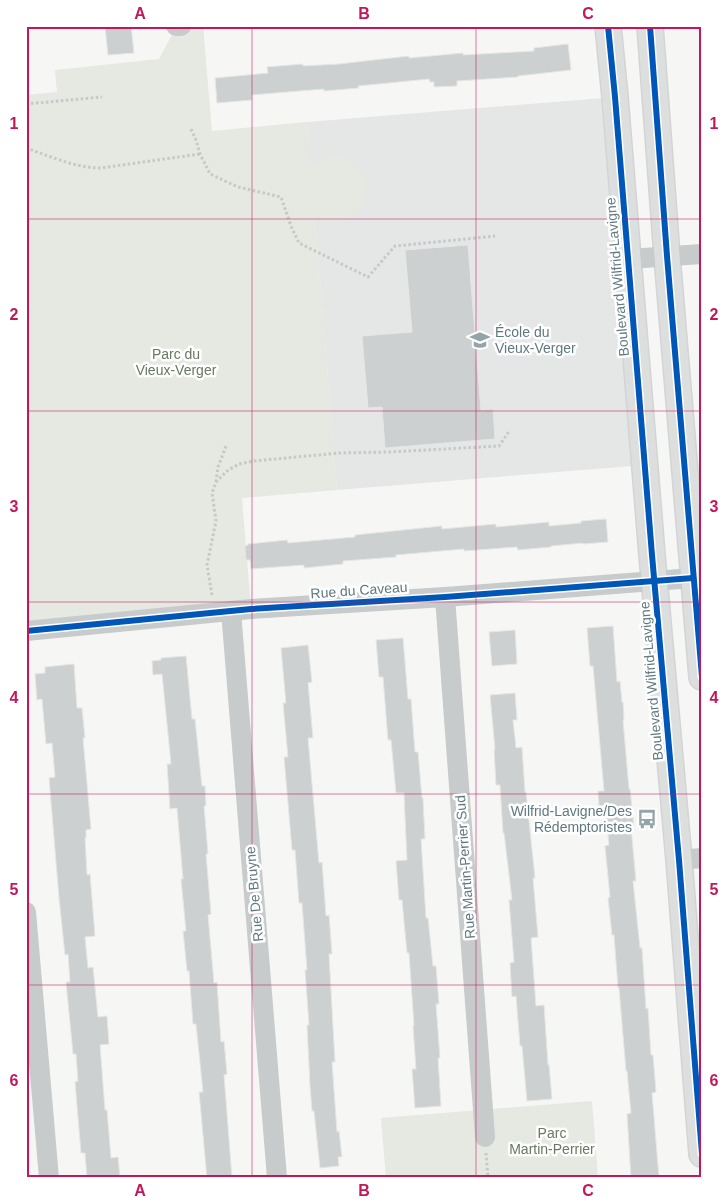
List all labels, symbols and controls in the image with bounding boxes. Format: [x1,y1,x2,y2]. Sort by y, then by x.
text: A [134,5,146,22]
text: B [358,5,370,22]
text: C [582,5,594,22]
text: 1 [10,115,19,132]
text: 1 [710,115,719,132]
street label: Boulevard Wilfrid-Lavigne [602,197,632,357]
text: 2 [10,306,19,323]
text: 2 [710,306,719,323]
place label: École du Vieux-Verger [495,324,576,356]
school or university icon: École du Vieux-Verger [469,329,491,351]
park label: Parc du Vieux-Verger [136,346,217,378]
text: 3 [10,498,19,515]
text: 3 [710,498,719,515]
street label: Rue du Caveau [310,579,408,601]
street label: Boulevard Wilfrid-Lavigne [636,601,666,761]
text: 4 [10,689,19,706]
text: 4 [710,689,719,706]
street label: Rue Martin-Perrier Sud [452,795,478,939]
place label: Wilfrid-Lavigne/Des Rédemptoristes [511,803,632,835]
bus stop icon: Wilfrid-Lavigne/Des Rédemptoristes [636,808,658,830]
street label: Rue De Bruyne [242,845,266,942]
text: 5 [10,881,19,898]
text: 5 [710,881,719,898]
text: 6 [10,1072,19,1089]
text: 6 [710,1072,719,1089]
park label: Parc Martin-Perrier [509,1125,595,1157]
text: A [134,1182,146,1199]
text: B [358,1182,370,1199]
text: C [582,1182,594,1199]

